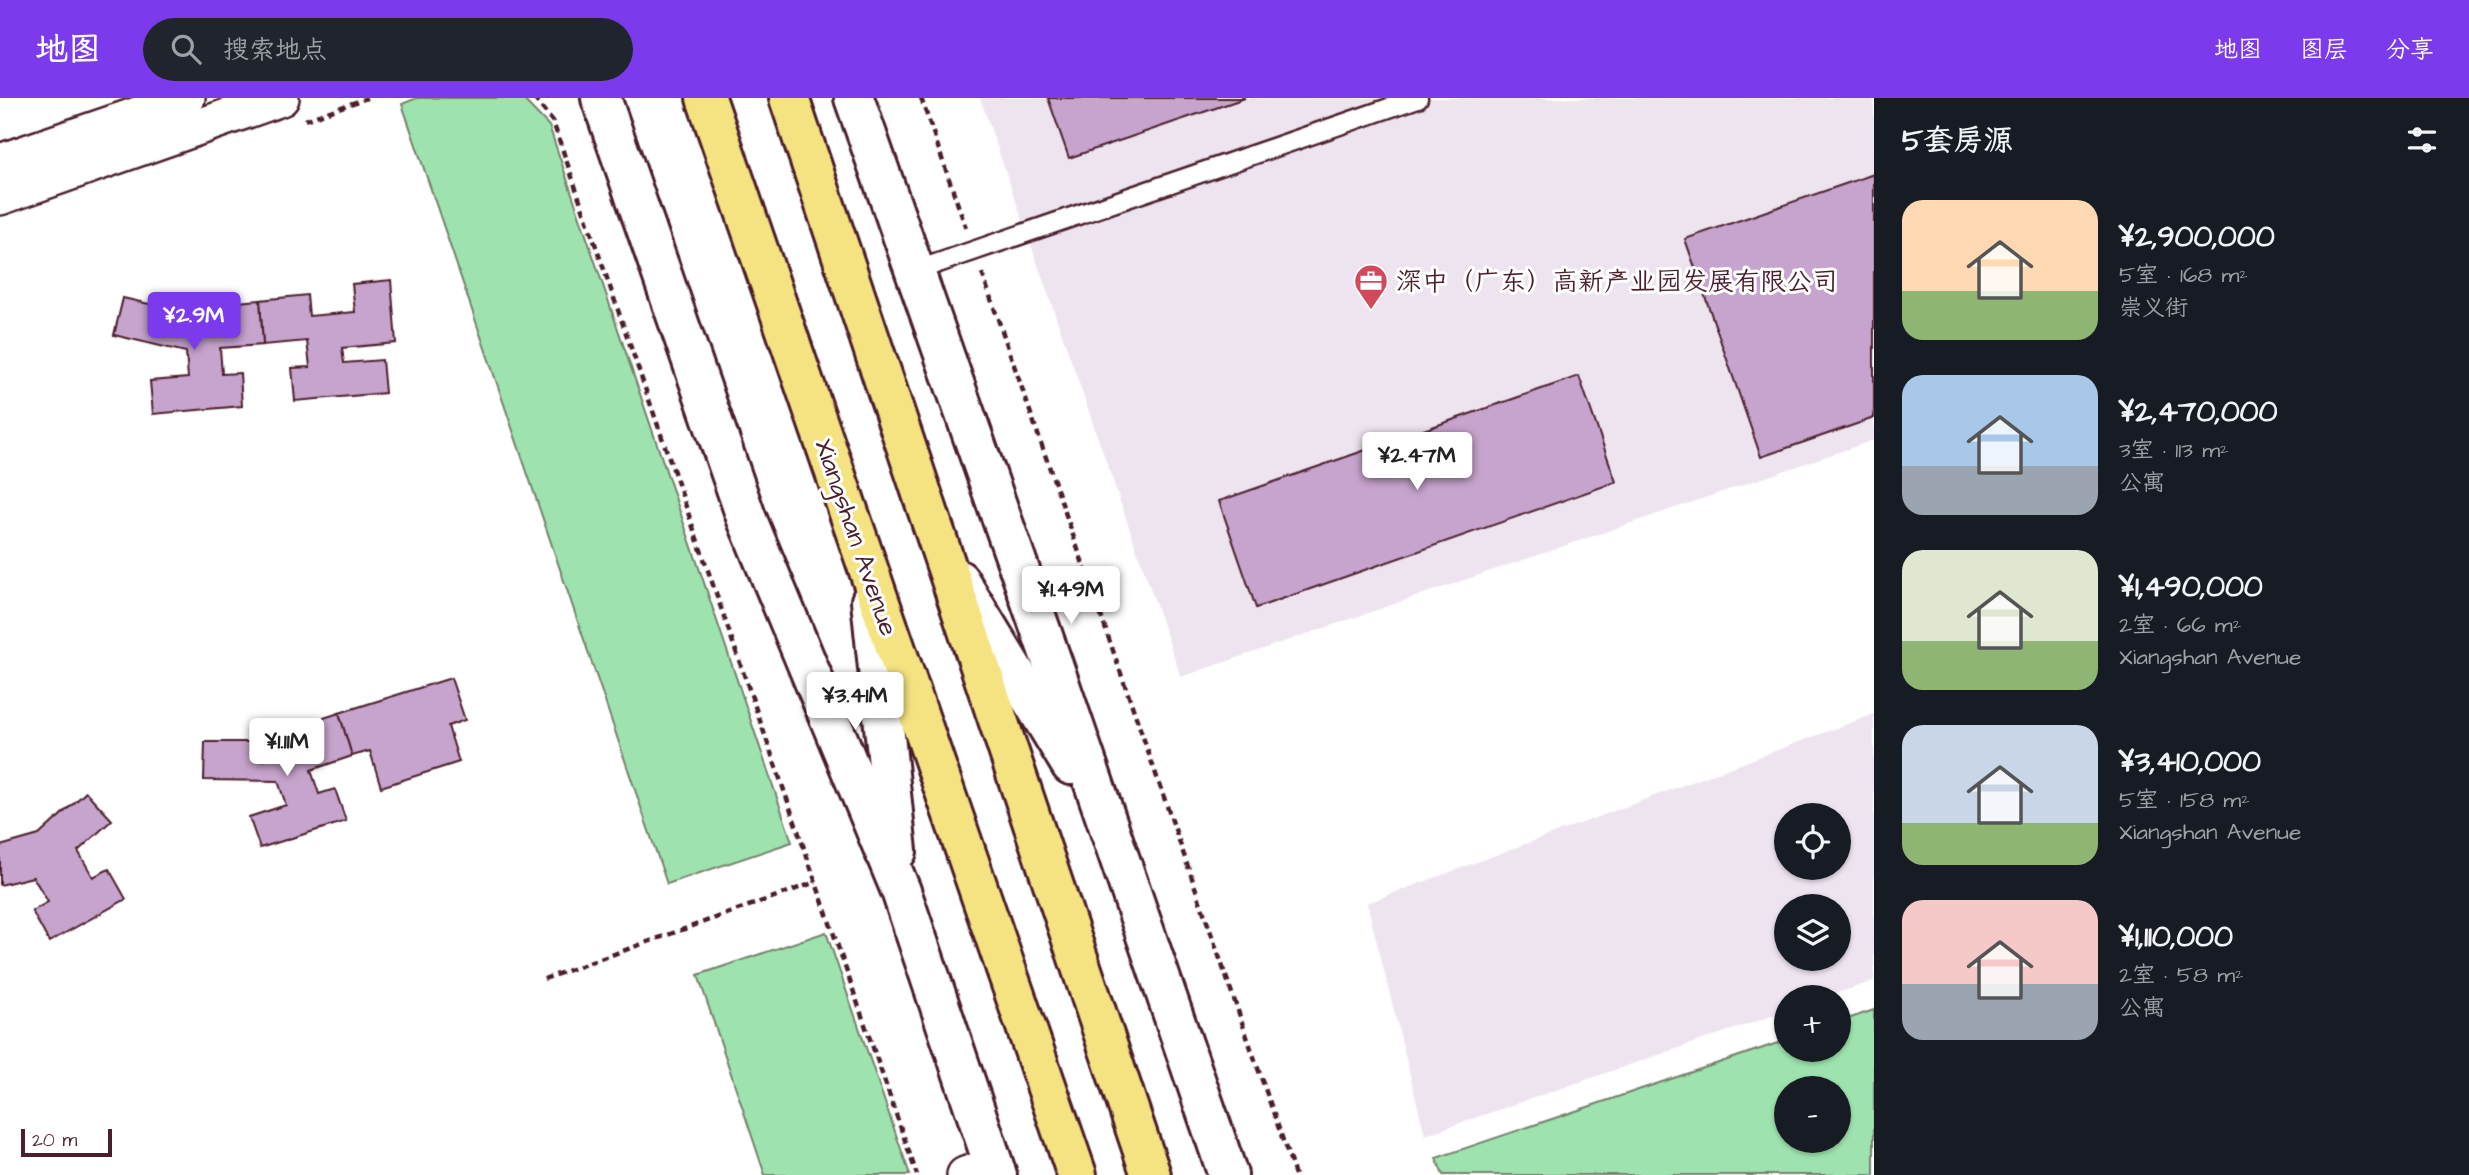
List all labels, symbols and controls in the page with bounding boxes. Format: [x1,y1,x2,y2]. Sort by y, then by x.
search box [143,18,633,81]
text: 地图 [35,27,101,73]
icon: search [167,30,205,68]
text: 搜索地点 [223,32,327,68]
text: 地图 [2214,33,2262,67]
text: 图层 [2300,33,2348,67]
text: 分享 [2386,33,2434,67]
text: 5套房源 [1902,120,2013,162]
icon: filters [2403,121,2441,159]
text: ¥2,900,000 [2119,216,2275,258]
icon: home [1958,228,2042,312]
text: 5室 · 168 m² [2119,259,2248,291]
office icon: 深中（广东）高新产业园发展有限公司 [1352,262,1390,311]
place label: 深中（广东）高新产业园发展有限公司 [1396,264,1838,300]
pin: ¥2.9M [145,292,243,352]
text: 崇义街 [2119,292,2188,324]
text: ¥2.9M [164,299,224,331]
text: ¥2,470,000 [2119,391,2277,433]
icon: home [1958,403,2042,487]
pin: ¥2.47M [1360,432,1474,492]
street label: Xiangshan Avenue [804,434,907,641]
text: 3室 · 113 m² [2119,434,2229,466]
text: ¥2.47M [1378,439,1456,471]
text: 公寓 [2119,467,2165,499]
pin: ¥1.49M [1014,566,1128,626]
text: ¥1,490,000 [2119,566,2263,608]
text: ¥1.49M [1038,573,1104,605]
icon: home [1958,578,2042,662]
text: 2室 · 66 m² [2119,609,2241,641]
text: Xiangshan Avenue [2119,641,2301,673]
pin: ¥3.41M [798,672,912,732]
text: ¥3.41M [823,679,887,711]
pin: ¥1.11M [230,718,344,778]
text: ¥1.11M [265,725,309,757]
text: ¥3,410,000 [2119,741,2261,783]
icon: home [1958,753,2042,837]
text: 5室 · 158 m² [2119,784,2250,816]
map controls [1774,803,1851,1153]
button: locate [1774,803,1851,880]
text: Xiangshan Avenue [2119,816,2301,848]
button: layers [1774,894,1851,971]
text: ¥1,110,000 [2119,916,2233,958]
icon: home [1958,928,2042,1012]
text: 2室 · 58 m² [2119,959,2244,991]
button: + [1774,985,1851,1062]
text: 公寓 [2119,992,2165,1024]
button: − [1774,1076,1851,1153]
scale bar [21,1126,112,1158]
text: 20 m [32,1127,77,1154]

